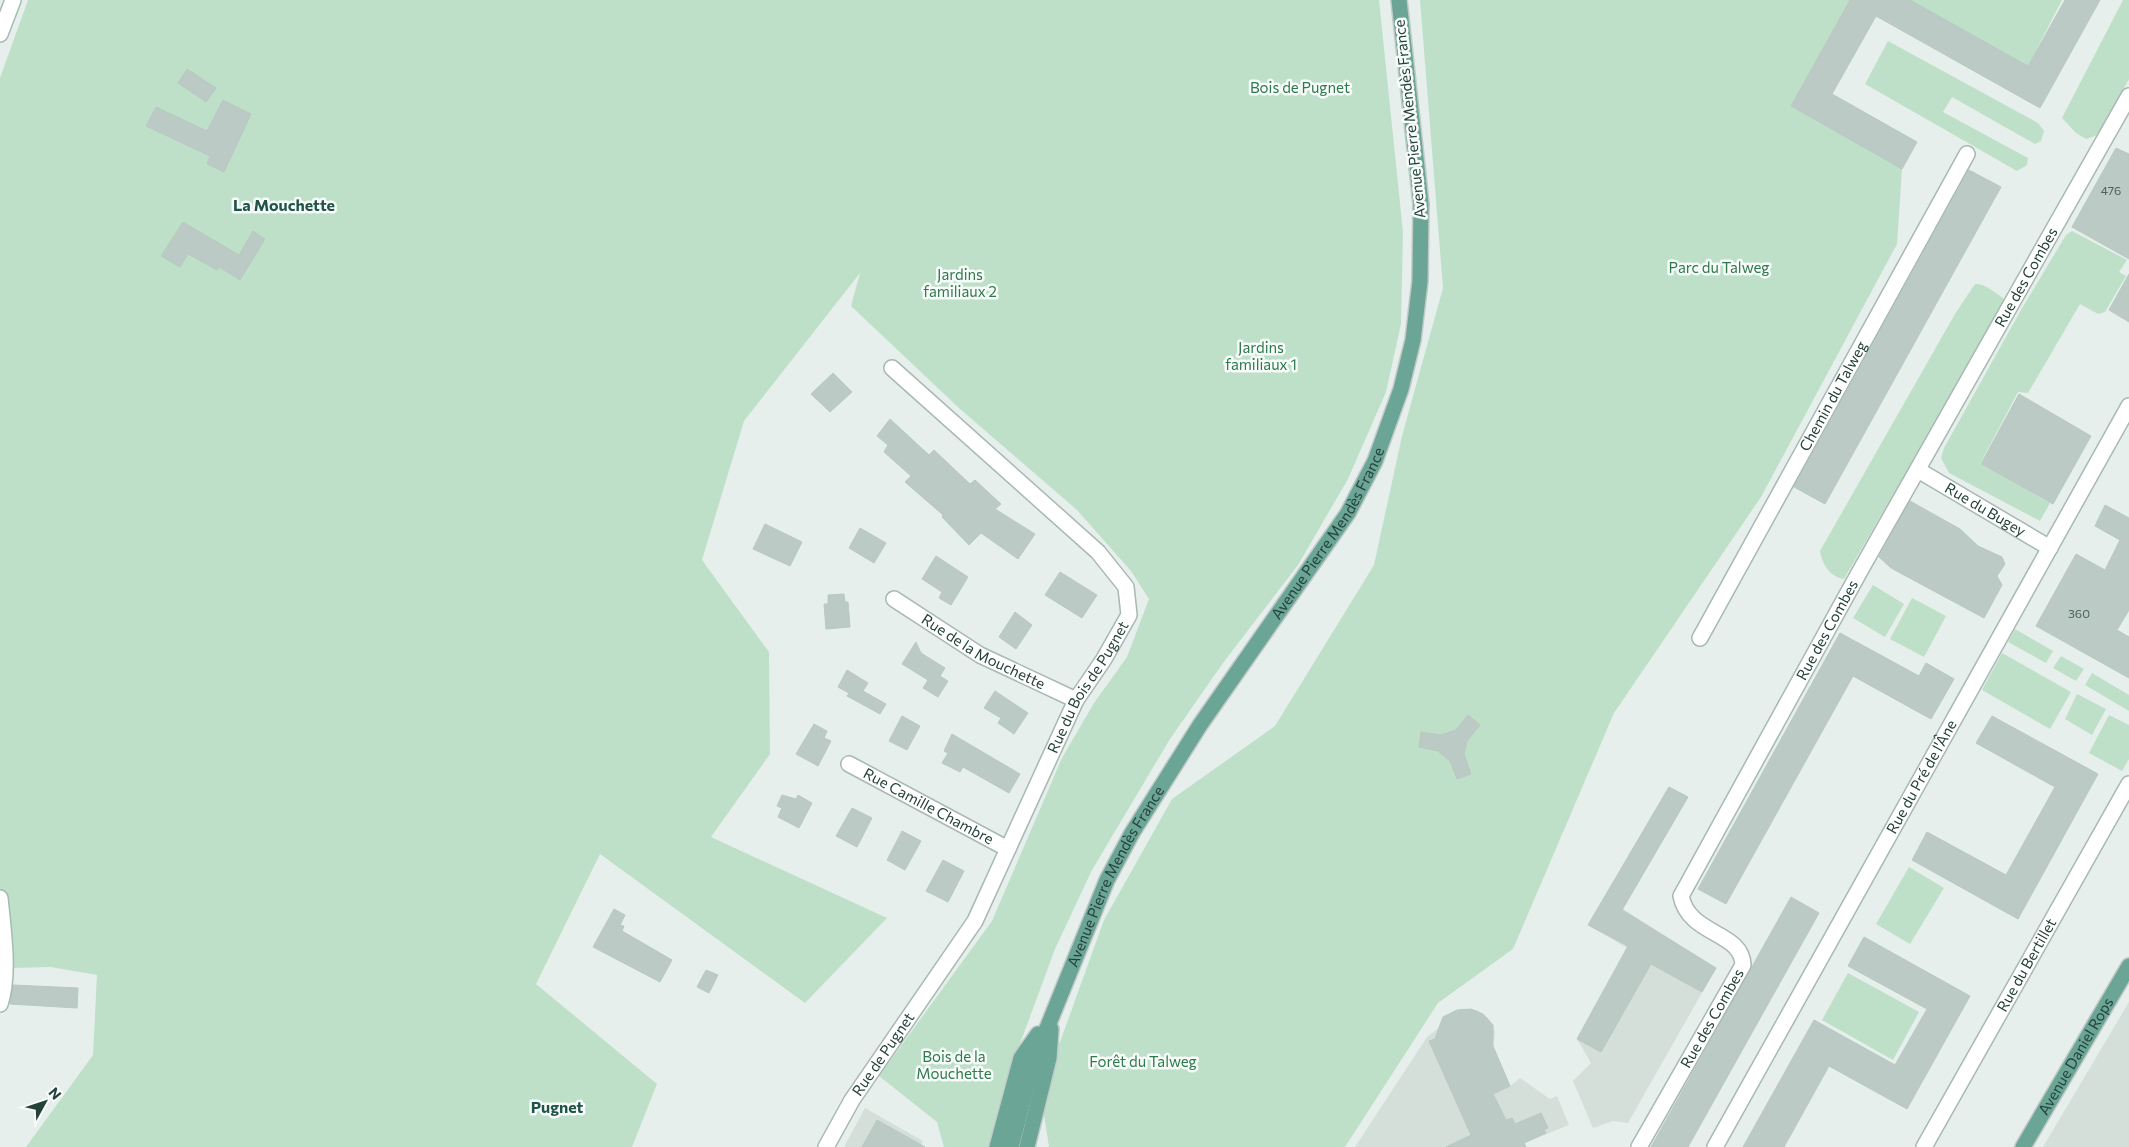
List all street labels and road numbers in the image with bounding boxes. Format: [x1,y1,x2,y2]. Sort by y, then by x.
street label: Avenue Pierre Mendès France [1390,19,1428,219]
street label: Rue des Combes [1990,224,2061,330]
street label: Chemin du Talweg [1795,338,1870,454]
street label: Avenue Pierre Mendès France [1267,445,1387,622]
street label: Rue du Bugey [1942,478,2029,540]
street label: Rue des Combes [1792,576,1861,683]
street label: Rue de la Mouchette [919,609,1048,692]
street label: Rue du Bois de Pugnet [1043,617,1132,756]
street label: Rue du Pré de l'Âne [1882,716,1960,836]
street label: Rue Camille Chambre [861,763,997,848]
street label: Avenue Pierre Mendès France [1063,782,1167,969]
street label: Rue du Bertillet [1992,915,2059,1014]
street label: Rue des Combes [1676,965,1747,1071]
street label: Avenue Daniel Rops [2034,994,2117,1118]
street label: Rue de Pugnet [848,1009,917,1099]

